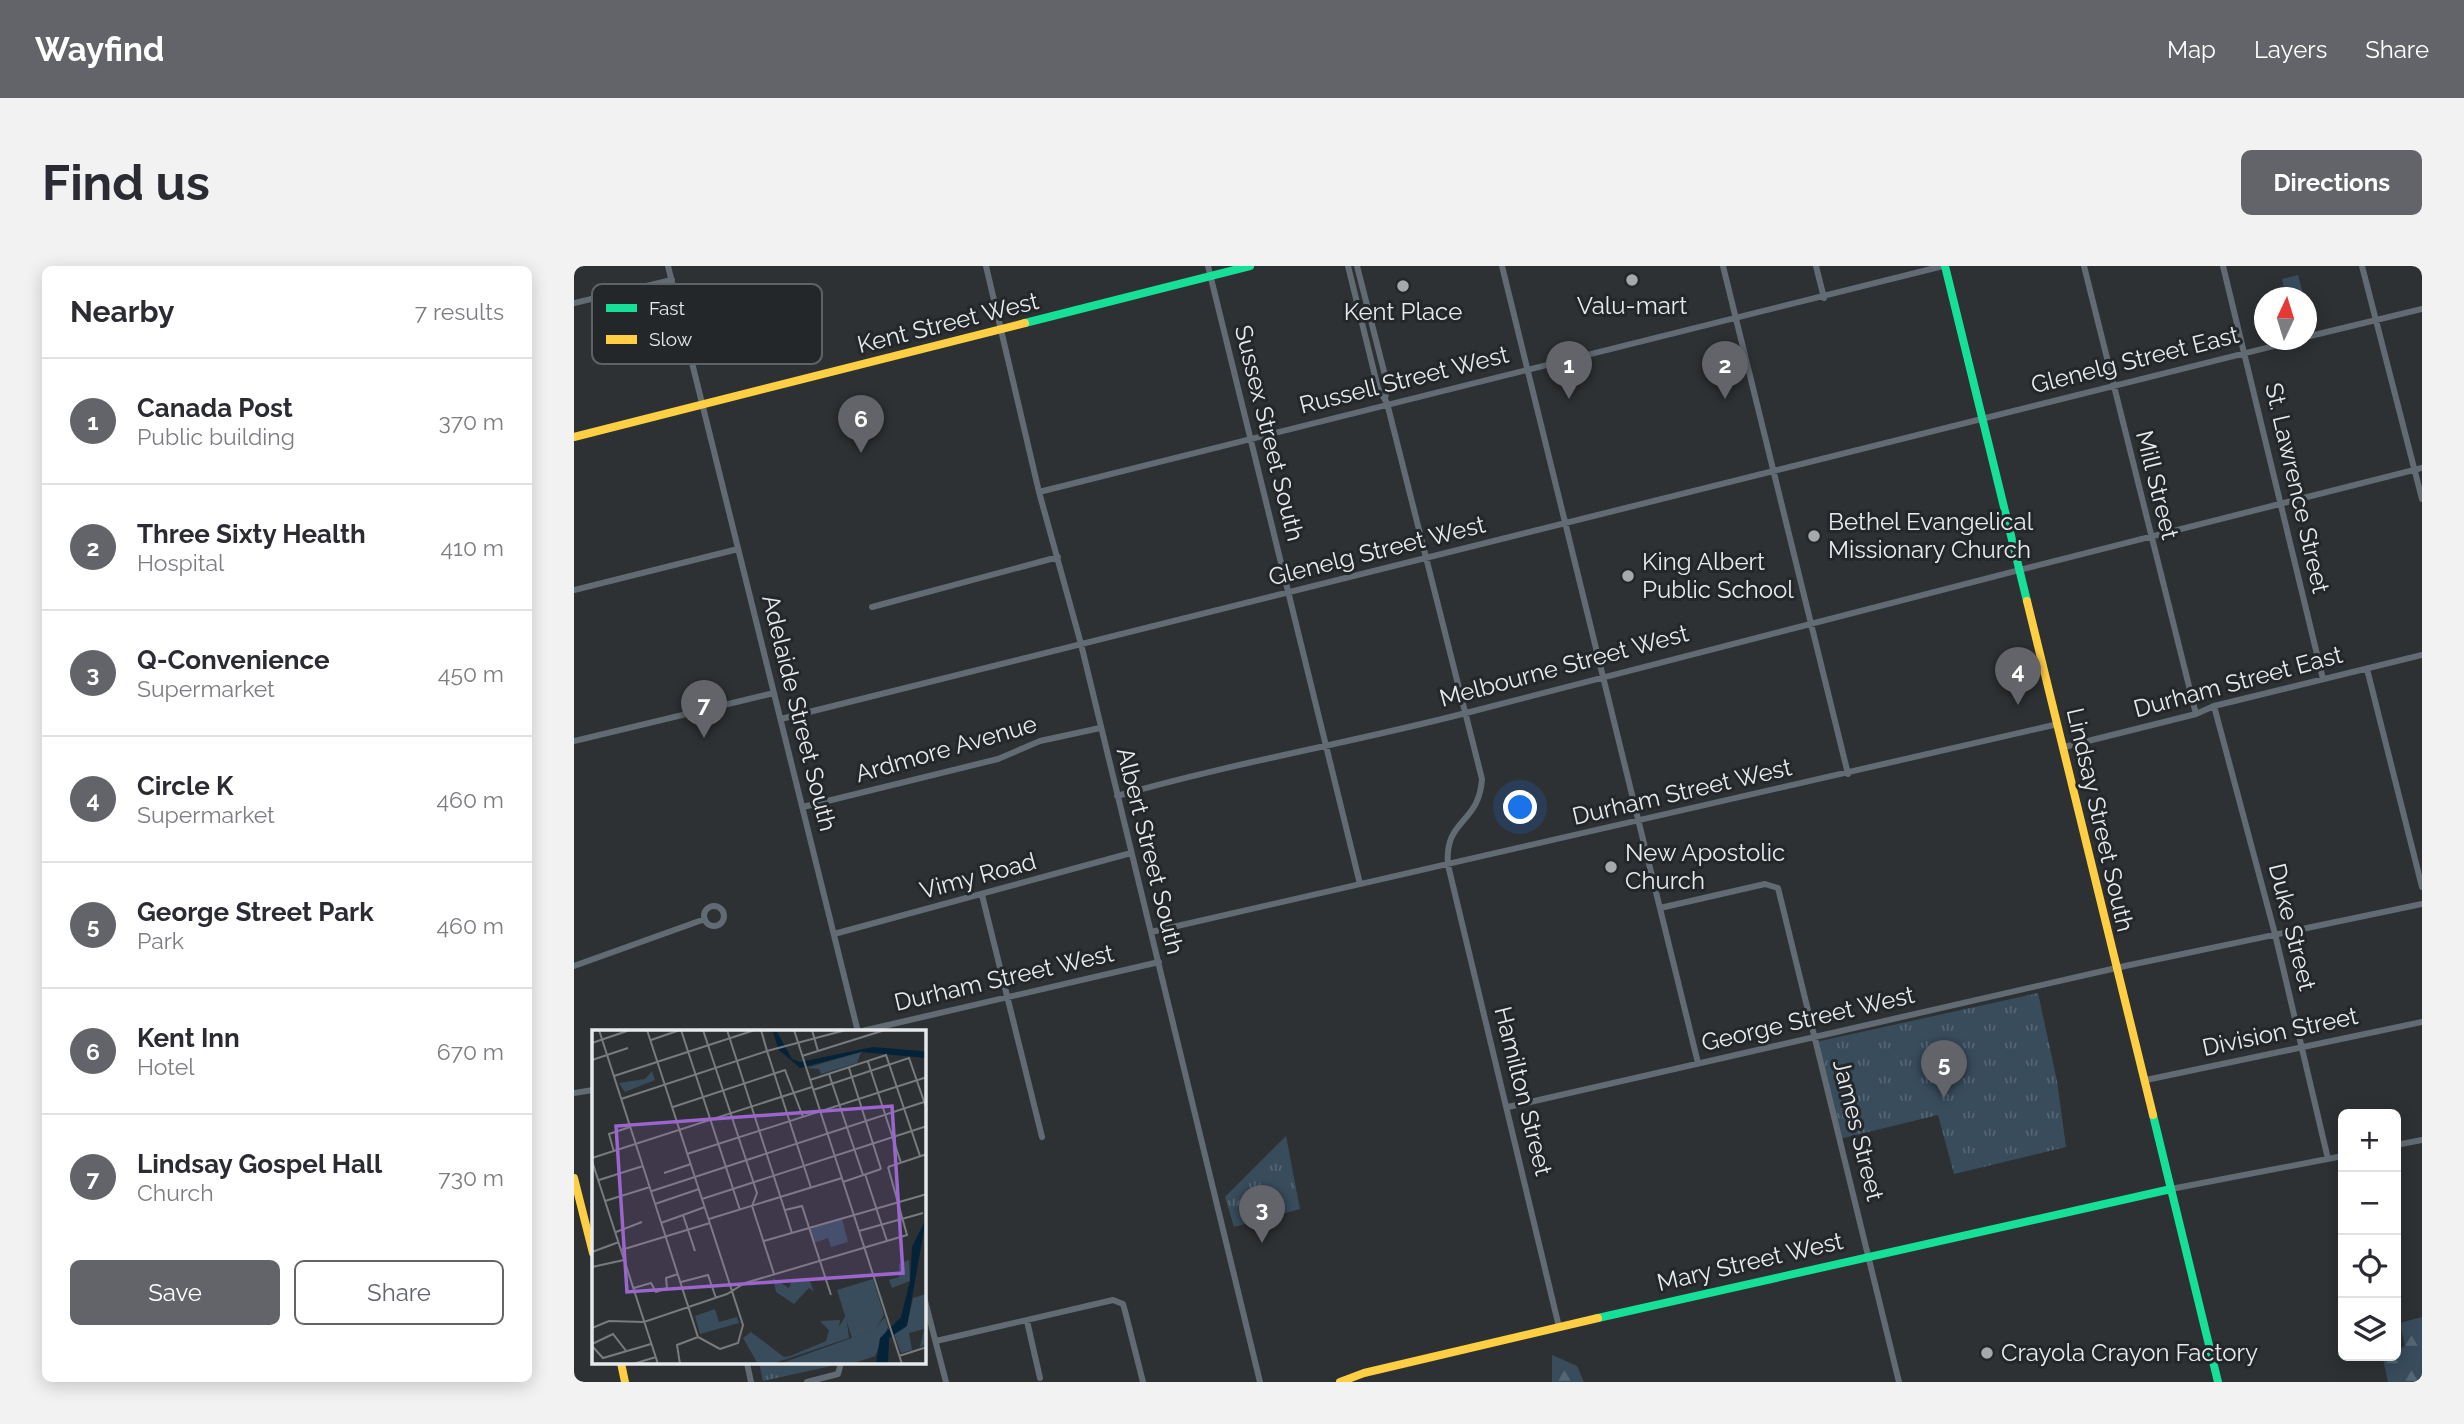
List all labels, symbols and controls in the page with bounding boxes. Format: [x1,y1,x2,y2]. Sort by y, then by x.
text: Wayfind [35,30,164,69]
text: Map [2167,35,2216,64]
text: Layers [2254,35,2327,64]
text: Share [2365,35,2429,64]
button: Directions [2241,150,2422,215]
text: Find us [42,154,210,211]
marker: Valu-mart [1624,272,1640,288]
marker: Kent Place [1395,278,1411,294]
legend [592,284,822,364]
street label: Kent Street West [854,286,1042,359]
north arrow [2254,287,2317,350]
place label: Valu-mart [1577,291,1687,320]
text: Nearby [70,294,174,329]
text: Fast [649,297,685,319]
place label: Kent Place [1344,297,1462,326]
text: 7 results [415,298,504,325]
street label: Glenelg Street East [2028,320,2242,399]
street label: Sussex Street South [1229,322,1310,544]
text: Slow [649,328,693,350]
street label: Russell Street West [1296,339,1511,420]
pin: 1 [1546,341,1592,399]
pin: 2 [1702,341,1748,399]
street label: St. Lawrence Street [2259,380,2336,596]
text: Canada Post [137,393,293,423]
pin: 6 [838,395,884,453]
text: 1 [87,408,99,435]
text: 370 m [439,408,504,435]
text: Public building [137,423,295,450]
street label: Mill Street [2130,427,2185,542]
place label: Bethel Evangelical Missionary Church [1828,507,2034,564]
street label: Glenelg Street West [1265,510,1488,591]
text: Three Sixty Health [137,519,366,549]
marker: Bethel Evangelical Missionary Church [1806,528,1822,544]
text: 2 [87,534,99,561]
text: 410 m [441,534,504,561]
place label: King Albert Public School [1642,547,1794,604]
text: Hospital [137,549,224,576]
marker: King Albert Public School [1620,568,1636,584]
street label: Adelaide Street South [756,592,843,834]
street label: Melbourne Street West [1436,618,1691,713]
street label: Durham Street East [2130,640,2345,723]
text: Q-Convenience [137,645,330,675]
pin: 4 [1995,647,2041,705]
text: 3 [87,660,99,687]
text: 450 m [438,660,504,687]
text: Supermarket [137,675,275,702]
pin: 7 [681,680,727,738]
street label: Lindsay Street South [2061,705,2140,935]
street label: Ardmore Avenue [852,709,1040,788]
street label: Albert Street South [1111,745,1190,957]
street label: Durham Street West [1569,752,1794,831]
text: Circle K [137,771,233,801]
text: 4 [86,786,100,813]
text: 460 m [436,786,504,813]
your location [1503,790,1537,824]
text: Supermarket [137,801,275,828]
place label: New Apostolic Church [1625,838,1785,895]
street label: Vimy Road [916,846,1039,905]
marker: New Apostolic Church [1603,859,1619,875]
street label: Duke Street [2263,860,2322,994]
text: George Street Park [137,897,374,927]
text: 5 [87,912,99,939]
text: 460 m [436,912,504,939]
text: Park [137,927,184,954]
street label: Durham Street West [891,938,1116,1017]
street label: George Street West [1699,980,1917,1057]
street label: Division Street [2200,1001,2360,1062]
street label: Hamilton Street [1488,1003,1559,1178]
text: Kent Inn [137,1023,240,1053]
inset map [592,1030,926,1364]
text: 6 [86,1038,100,1065]
text: 670 m [437,1038,504,1065]
pin: 5 [1921,1040,1967,1098]
text: Hotel [137,1053,195,1080]
street label: James Street [1827,1056,1890,1204]
map controls [2338,1109,2401,1361]
button: + [2338,1109,2401,1172]
text: Lindsay Gospel Hall [137,1149,382,1179]
text: 7 [87,1164,99,1191]
text: 730 m [438,1164,504,1191]
button: − [2338,1172,2401,1235]
text: Church [137,1179,214,1206]
pin: 3 [1239,1185,1285,1243]
street label: Mary Street West [1654,1226,1846,1297]
button: locate [2338,1235,2401,1298]
button: Save [70,1260,280,1325]
button: Share [294,1260,504,1325]
button: layers [2338,1298,2401,1361]
place label: Crayola Crayon Factory [2001,1338,2258,1367]
marker: Crayola Crayon Factory [1979,1345,1995,1361]

